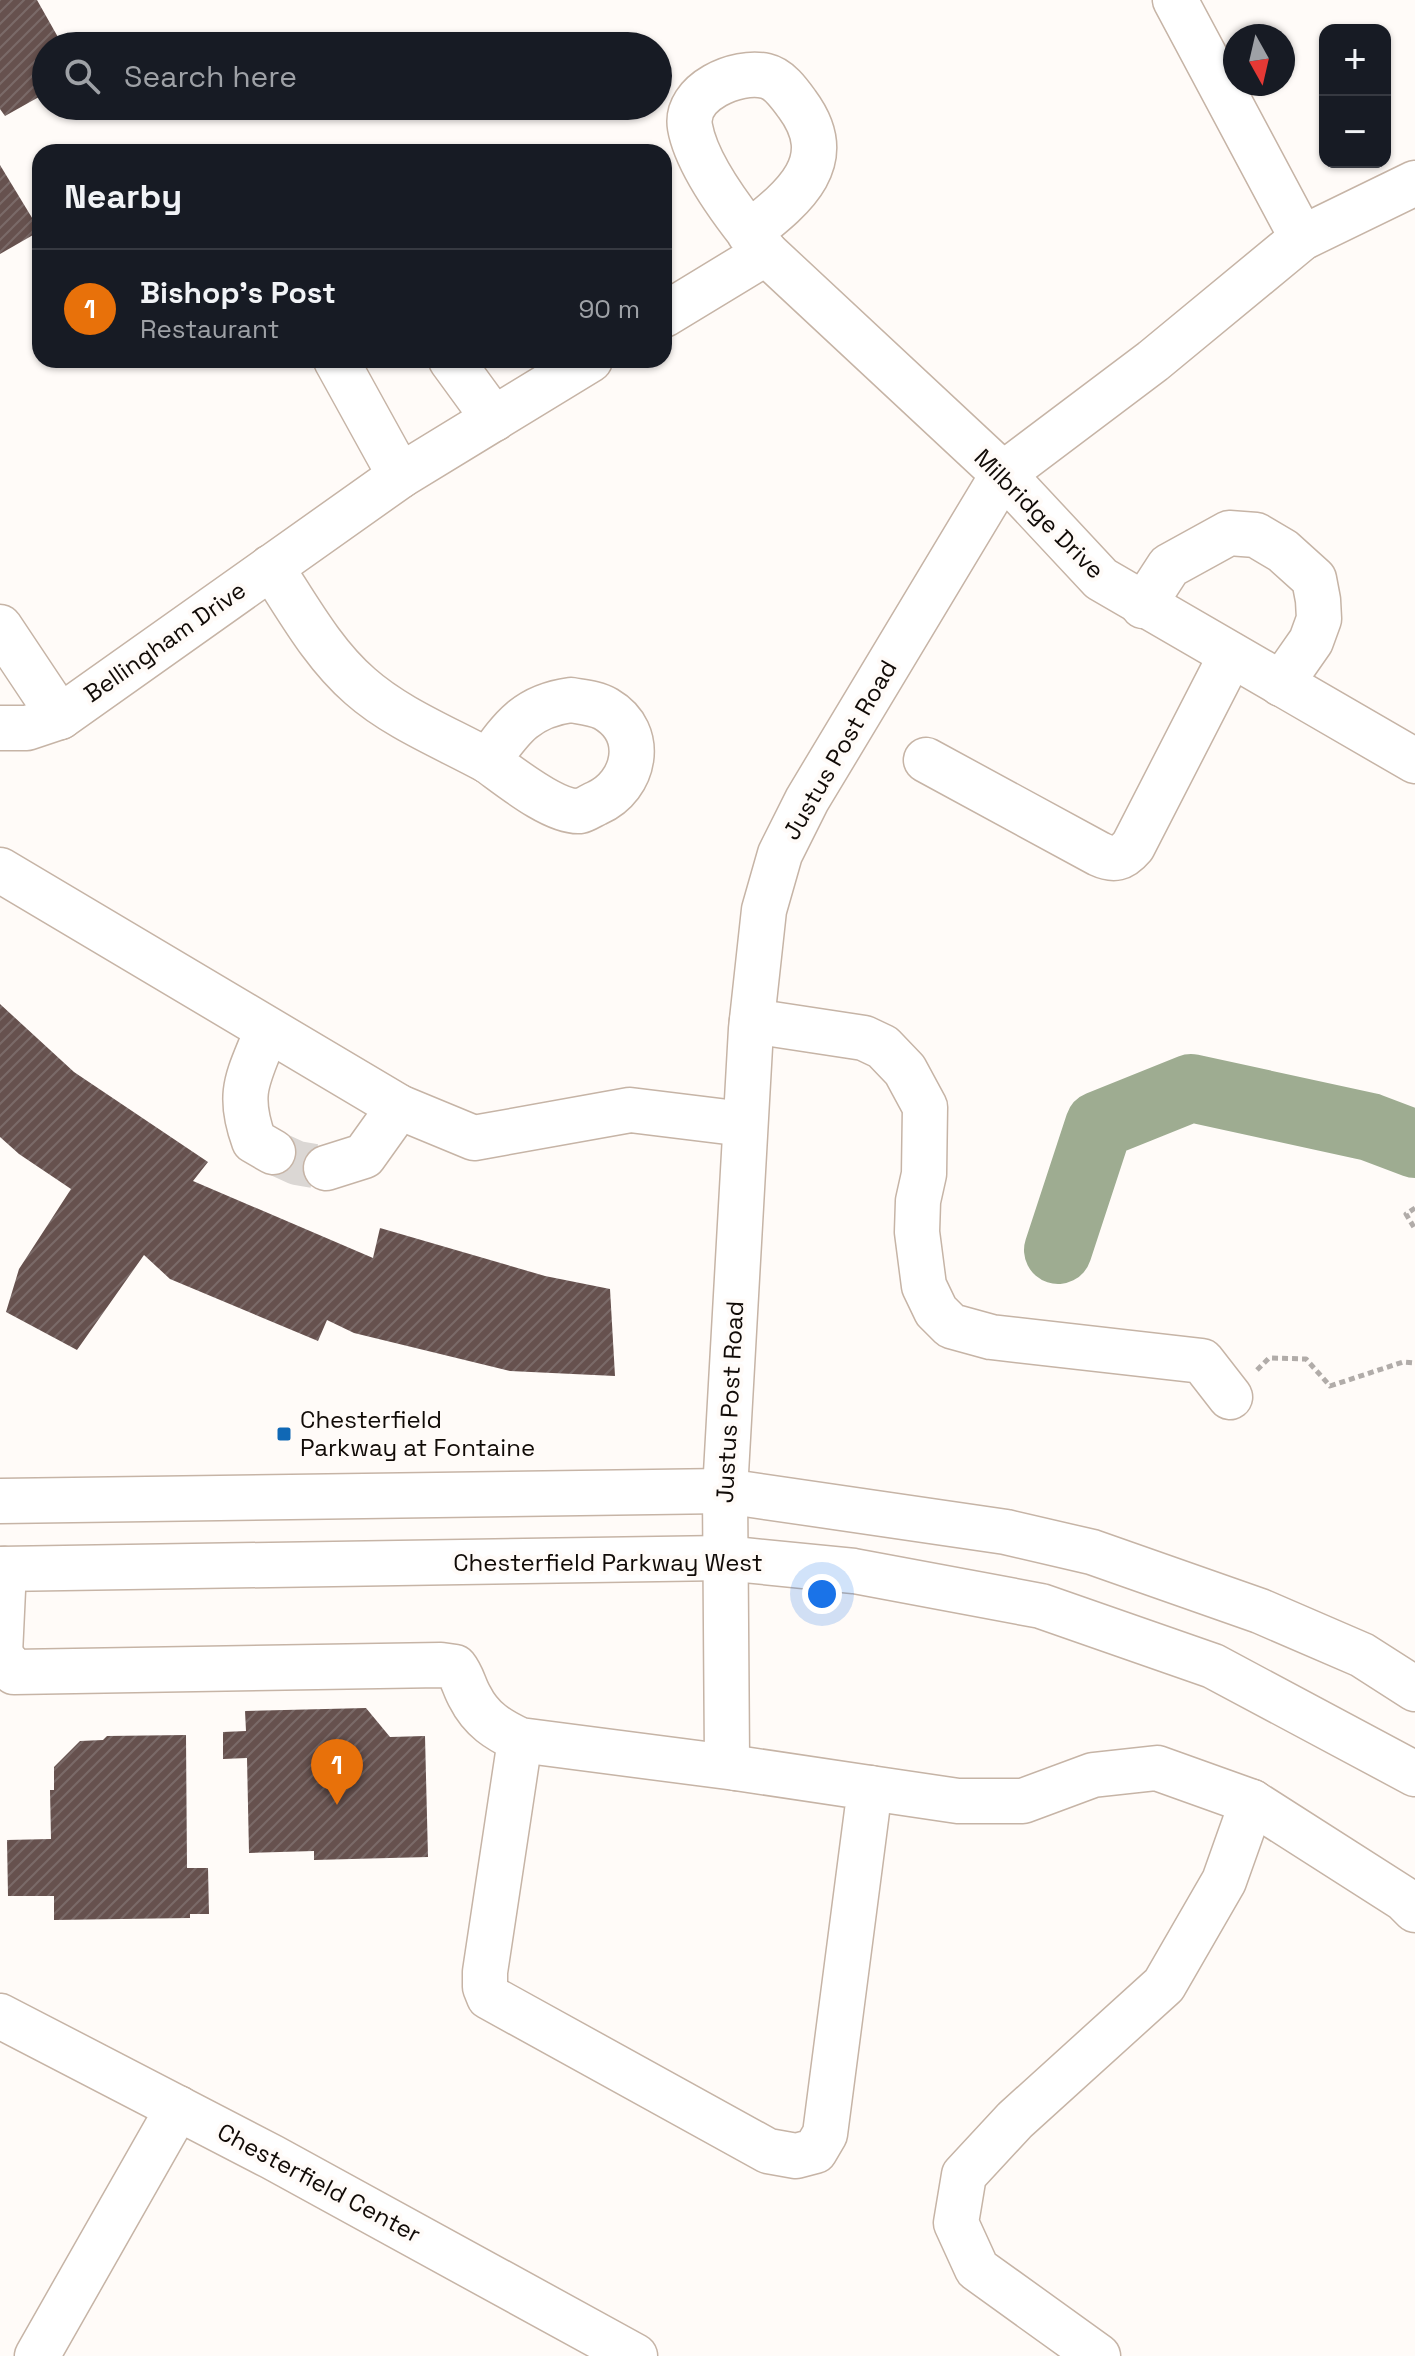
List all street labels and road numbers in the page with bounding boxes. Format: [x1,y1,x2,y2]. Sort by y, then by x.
street label: Milbridge Drive [968,442,1111,585]
street label: Bellingham Drive [78,574,252,709]
street label: Justus Post Road [775,654,904,845]
street label: Justus Post Road [709,1300,750,1504]
street label: Chesterfield Parkway West [453,1547,763,1578]
street label: Chesterfield Center [212,2116,426,2249]

